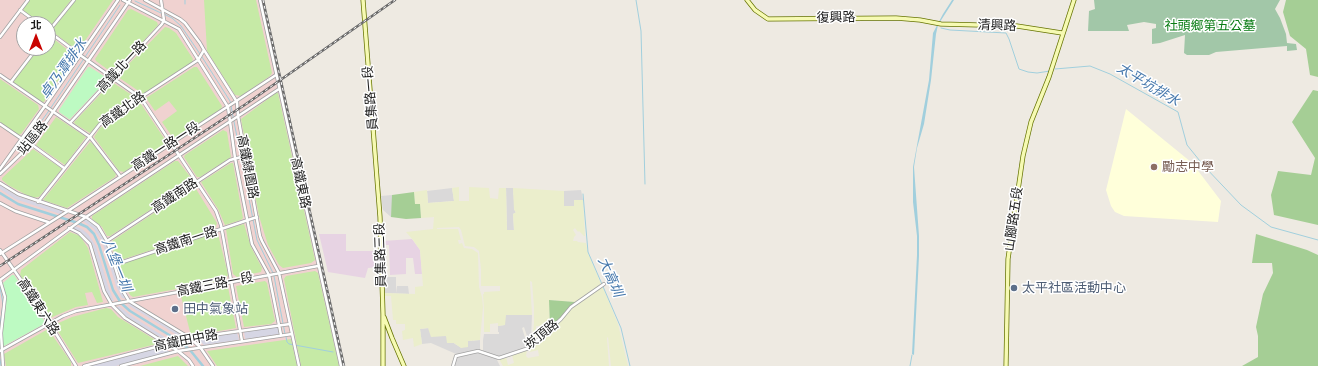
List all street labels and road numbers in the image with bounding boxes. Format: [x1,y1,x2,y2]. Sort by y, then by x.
street label: 復興路 [816,10,856,26]
street label: 清興路 [977,18,1017,34]
street label: 高鐵北一路 [94,38,150,96]
street label: 員集路一段 [360,65,382,131]
street label: 高鐵北路 [97,89,149,131]
street label: 站區路 [15,118,51,158]
street label: 高鐵一路一段 [129,119,203,175]
street label: 高鐵綠園路 [233,134,261,200]
street label: 高鐵東路 [287,156,313,210]
street label: 高鐵南路 [149,175,201,217]
street label: 山腳路五段 [1002,186,1026,252]
street label: 員集路三段 [372,222,390,288]
street label: 高鐵南一路 [153,224,219,258]
street label: 高鐵三路一段 [175,270,255,300]
street label: 高鐵東六路 [14,275,62,339]
street label: 崁頂路 [522,317,562,353]
street label: 高鐵田中路 [153,327,219,355]

